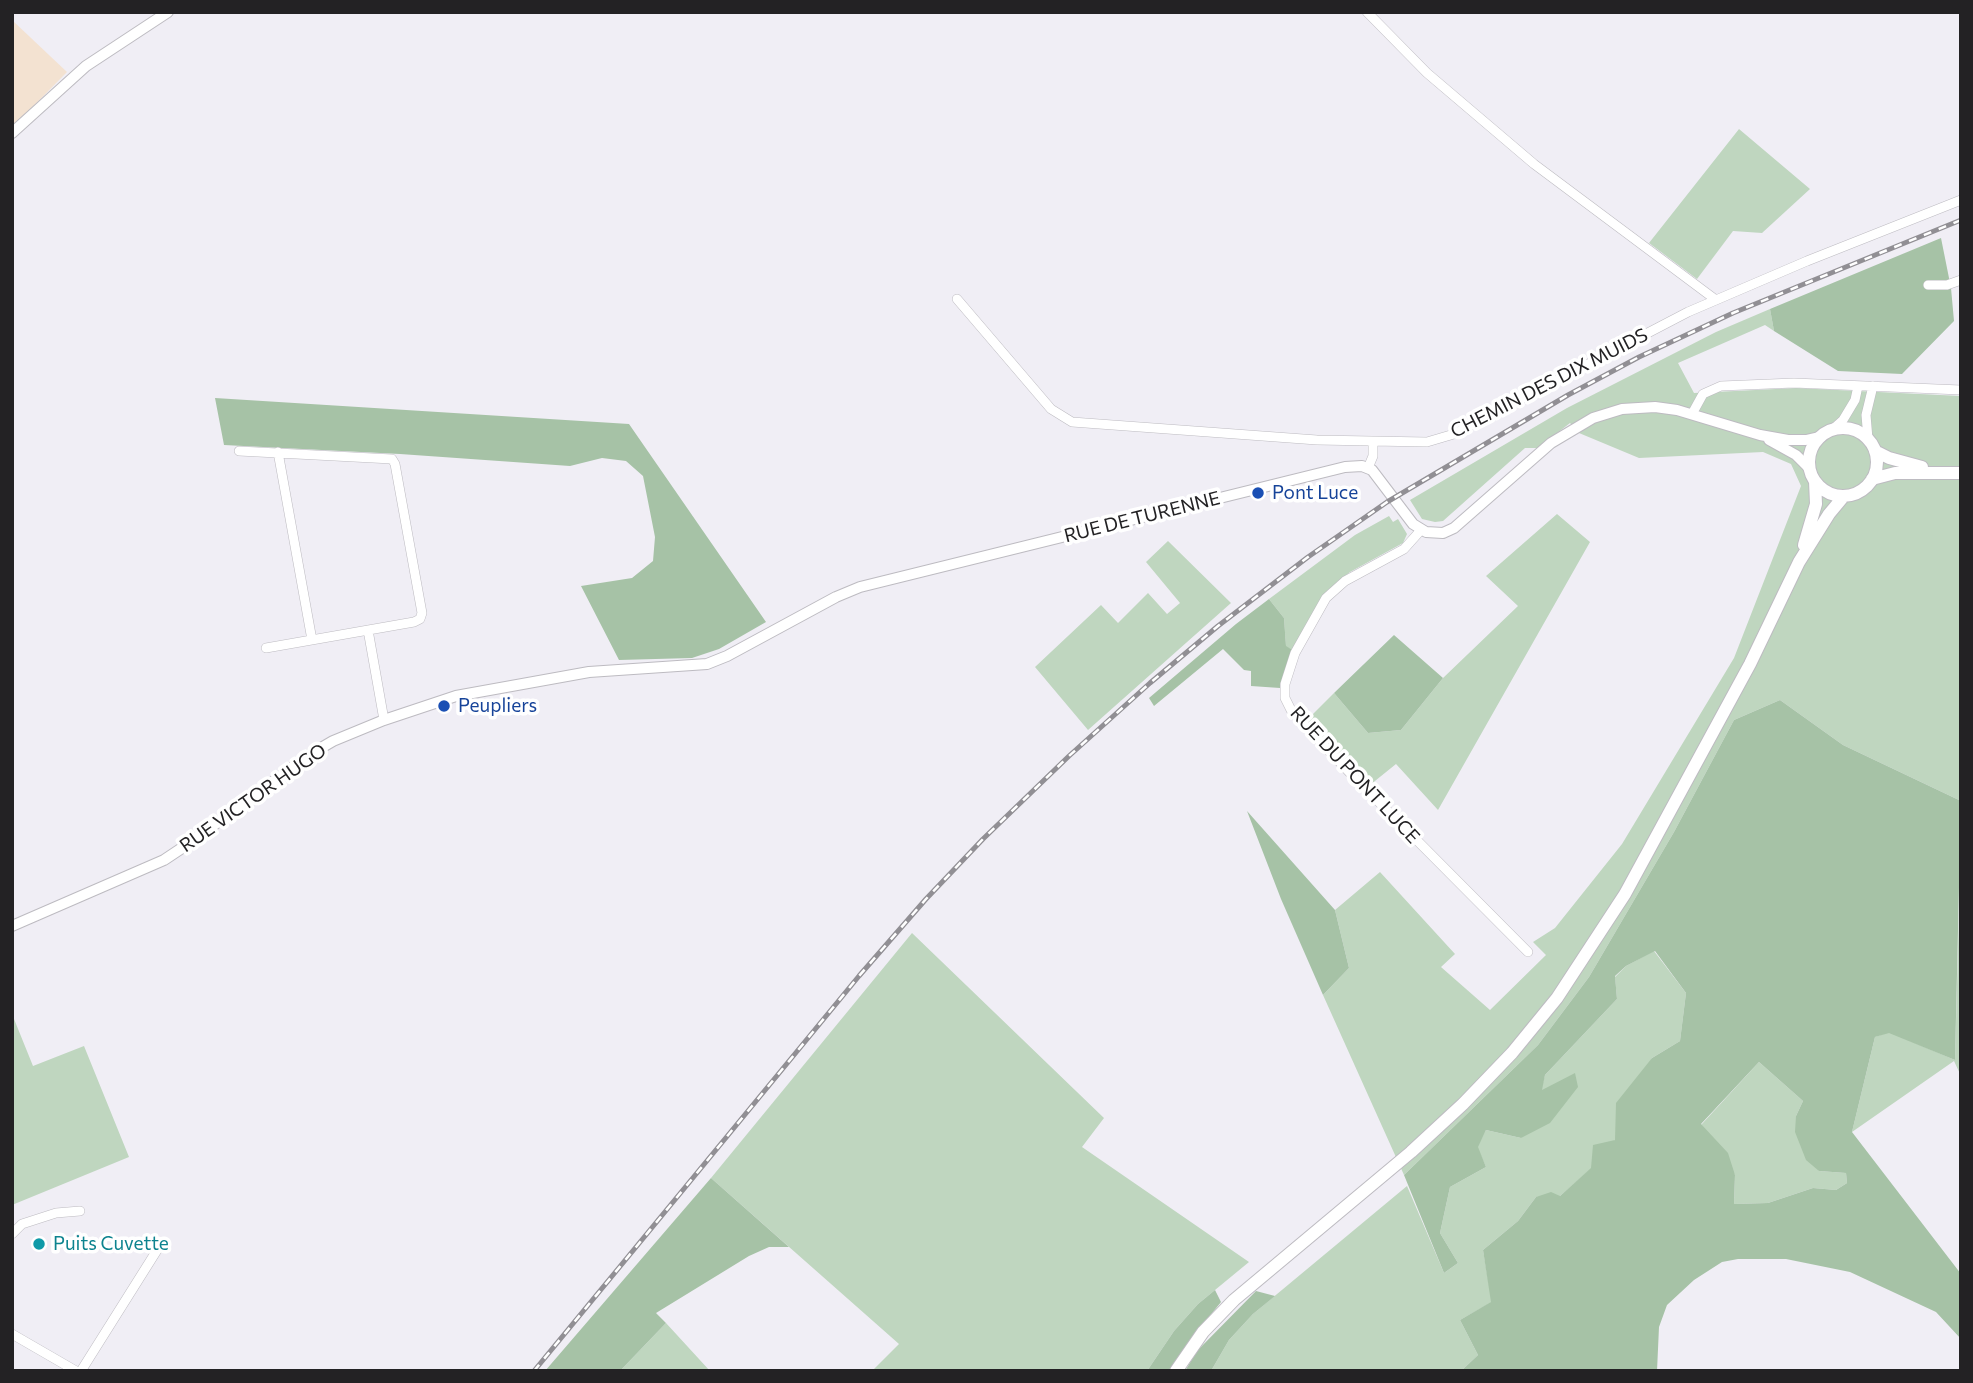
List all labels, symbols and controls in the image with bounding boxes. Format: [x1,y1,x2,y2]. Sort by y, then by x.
street label: CHEMIN DES DIX MUIDS [1447,323,1651,443]
place label: Pont Luce [1272,482,1358,504]
marker: Pont Luce [1250,485,1266,501]
street label: RUE DE TURENNE [1062,487,1222,547]
place label: Peupliers [458,695,537,717]
marker: Peupliers [436,698,452,714]
street label: RUE DU PONT LUCE [1286,702,1424,848]
street label: RUE VICTOR HUGO [175,739,331,857]
place label: Puits Cuvette [53,1233,169,1255]
marker: Puits Cuvette [31,1236,47,1252]

